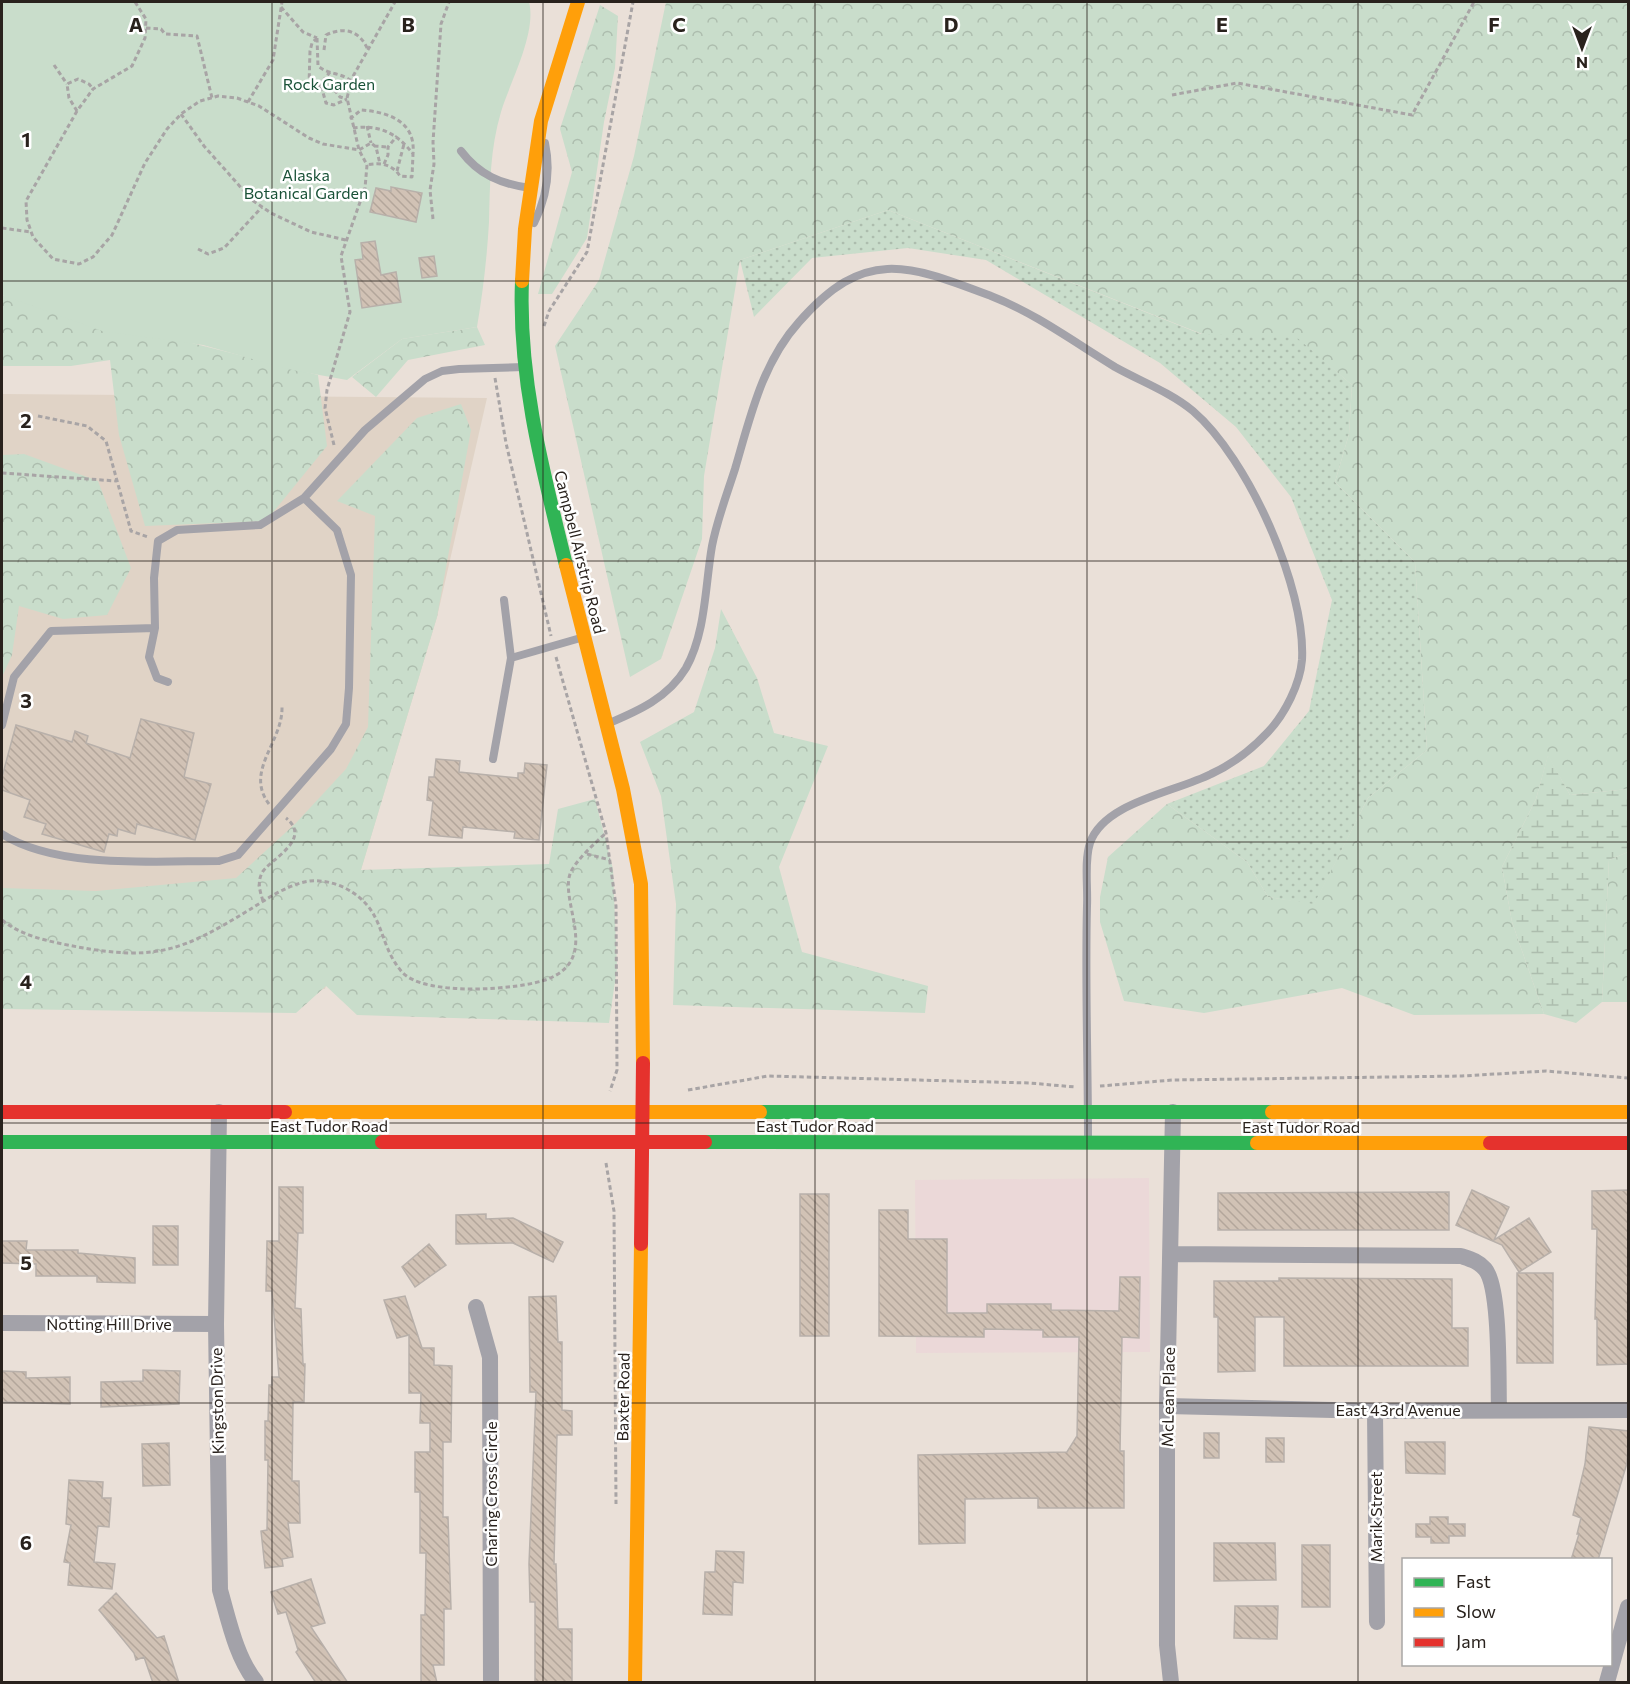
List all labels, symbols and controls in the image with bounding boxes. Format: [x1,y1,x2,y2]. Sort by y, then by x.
text: A [129,12,143,36]
text: B [401,12,415,36]
text: C [672,12,686,36]
text: D [944,12,958,36]
text: E [1216,12,1228,36]
text: F [1488,12,1500,36]
north arrow [1552,18,1612,78]
text: N [1576,54,1588,73]
park label: Rock Garden [283,74,375,93]
text: 1 [21,127,31,151]
park label: Alaska Botanical Garden [244,165,368,202]
text: 2 [20,408,32,432]
street label: Campbell Airstrip Road [551,468,610,635]
text: 3 [20,688,32,712]
text: 4 [20,969,32,993]
street label: East Tudor Road [270,1116,388,1135]
street label: East Tudor Road [756,1116,874,1135]
street label: East Tudor Road [1242,1117,1360,1136]
text: 5 [20,1250,32,1274]
street label: Notting Hill Drive [46,1314,172,1333]
street label: Kingston Drive [206,1347,227,1455]
street label: McLean Place [1157,1347,1178,1447]
street label: Baxter Road [612,1352,633,1442]
street label: East 43rd Avenue [1335,1400,1461,1419]
street label: Charing Cross Circle [481,1421,500,1567]
street label: Marik Street [1366,1471,1385,1563]
text: 6 [20,1530,32,1554]
legend [1402,1558,1612,1666]
text: Fast [1456,1570,1491,1592]
text: Slow [1456,1600,1496,1622]
text: Jam [1456,1630,1486,1652]

